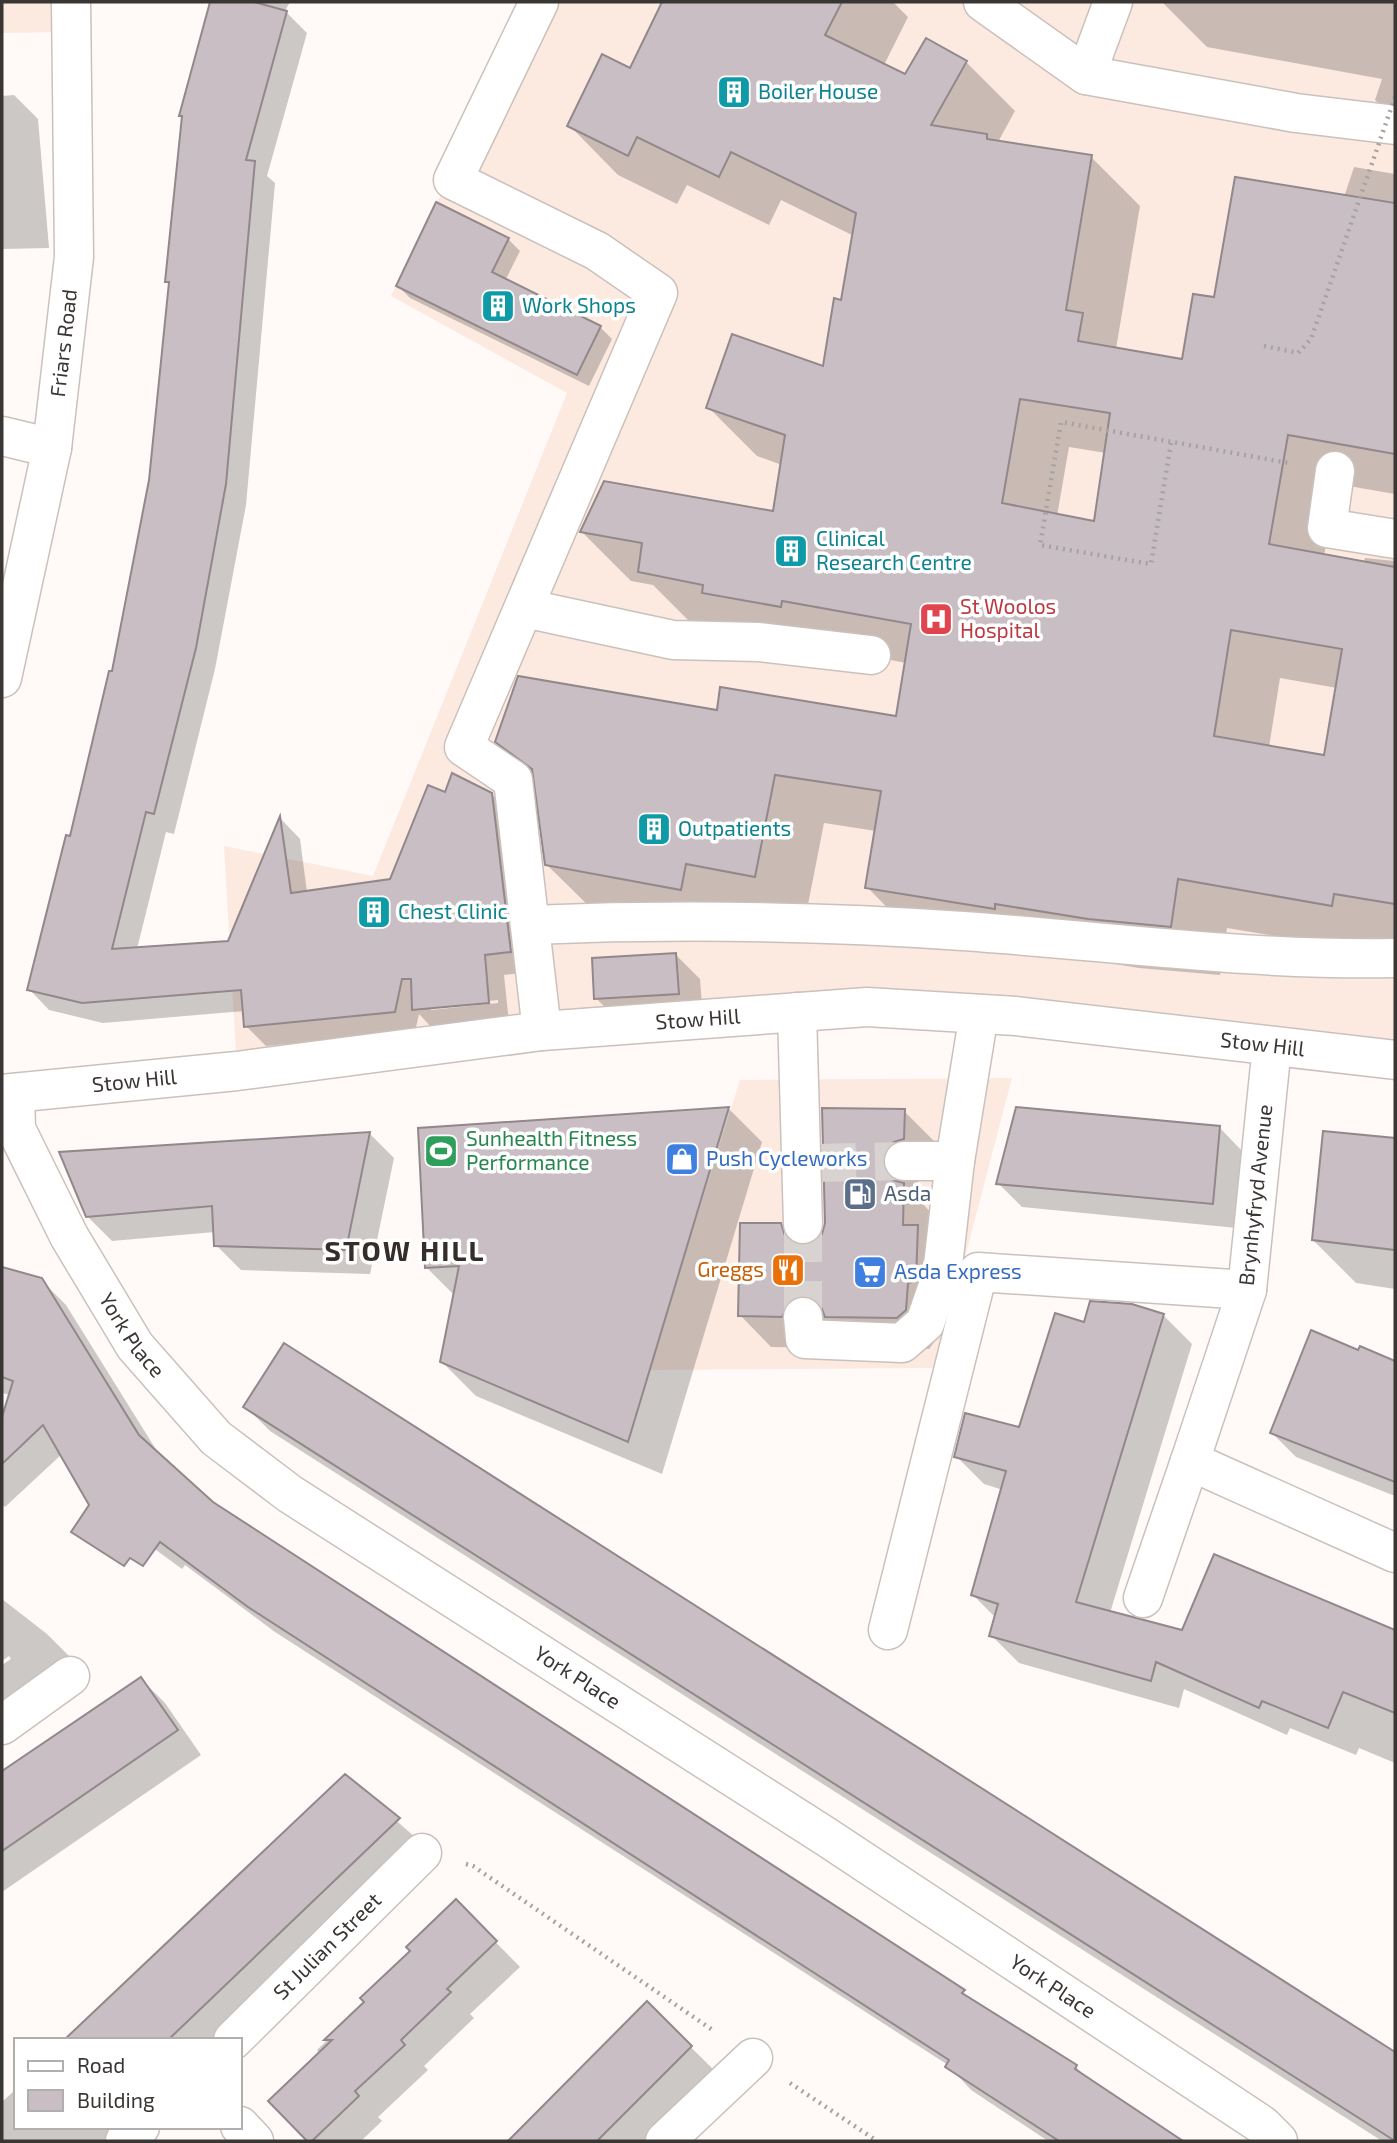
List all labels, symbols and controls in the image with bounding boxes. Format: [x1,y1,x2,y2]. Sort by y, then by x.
building icon: Boiler House [715,73,753,111]
place label: Boiler House [758,78,878,103]
building icon: Work Shops [479,287,517,325]
street label: Friars Road [44,288,81,398]
place label: Work Shops [522,292,636,317]
place label: Clinical Research Centre [816,525,972,574]
building icon: Clinical Research Centre [772,532,810,570]
place label: St Woolos Hospital [960,593,1056,642]
hospital icon: St Woolos Hospital [917,600,955,638]
building icon: Outpatients [635,810,673,848]
place label: Outpatients [678,815,791,840]
building icon: Chest Clinic [355,893,393,931]
place label: Chest Clinic [398,898,508,923]
street label: Stow Hill [654,1002,742,1034]
street label: Stow Hill [1219,1026,1307,1061]
street label: Stow Hill [91,1063,178,1096]
street label: Brynhyfryd Avenue [1233,1103,1276,1287]
place label: Sunhealth Fitness Performance [466,1125,637,1174]
sports icon: Sunhealth Fitness Performance [422,1132,460,1170]
shop icon: Push Cycleworks [663,1140,701,1178]
place label: Push Cycleworks [706,1145,867,1170]
fuel station icon: Asda [841,1175,879,1213]
place label: Asda [884,1180,931,1205]
district label: STOW HILL [325,1233,485,1267]
restaurant icon: Greggs [769,1251,807,1289]
supermarket icon: Asda Express [851,1253,889,1291]
place label: Greggs [697,1256,764,1281]
place label: Asda Express [894,1258,1022,1283]
street label: York Place [95,1288,171,1382]
street label: York Place [530,1640,626,1713]
street label: St Julian Street [267,1887,386,2004]
street label: York Place [1006,1948,1101,2023]
legend [14,2038,242,2129]
text: Road [77,2052,125,2077]
text: Building [77,2087,155,2112]

